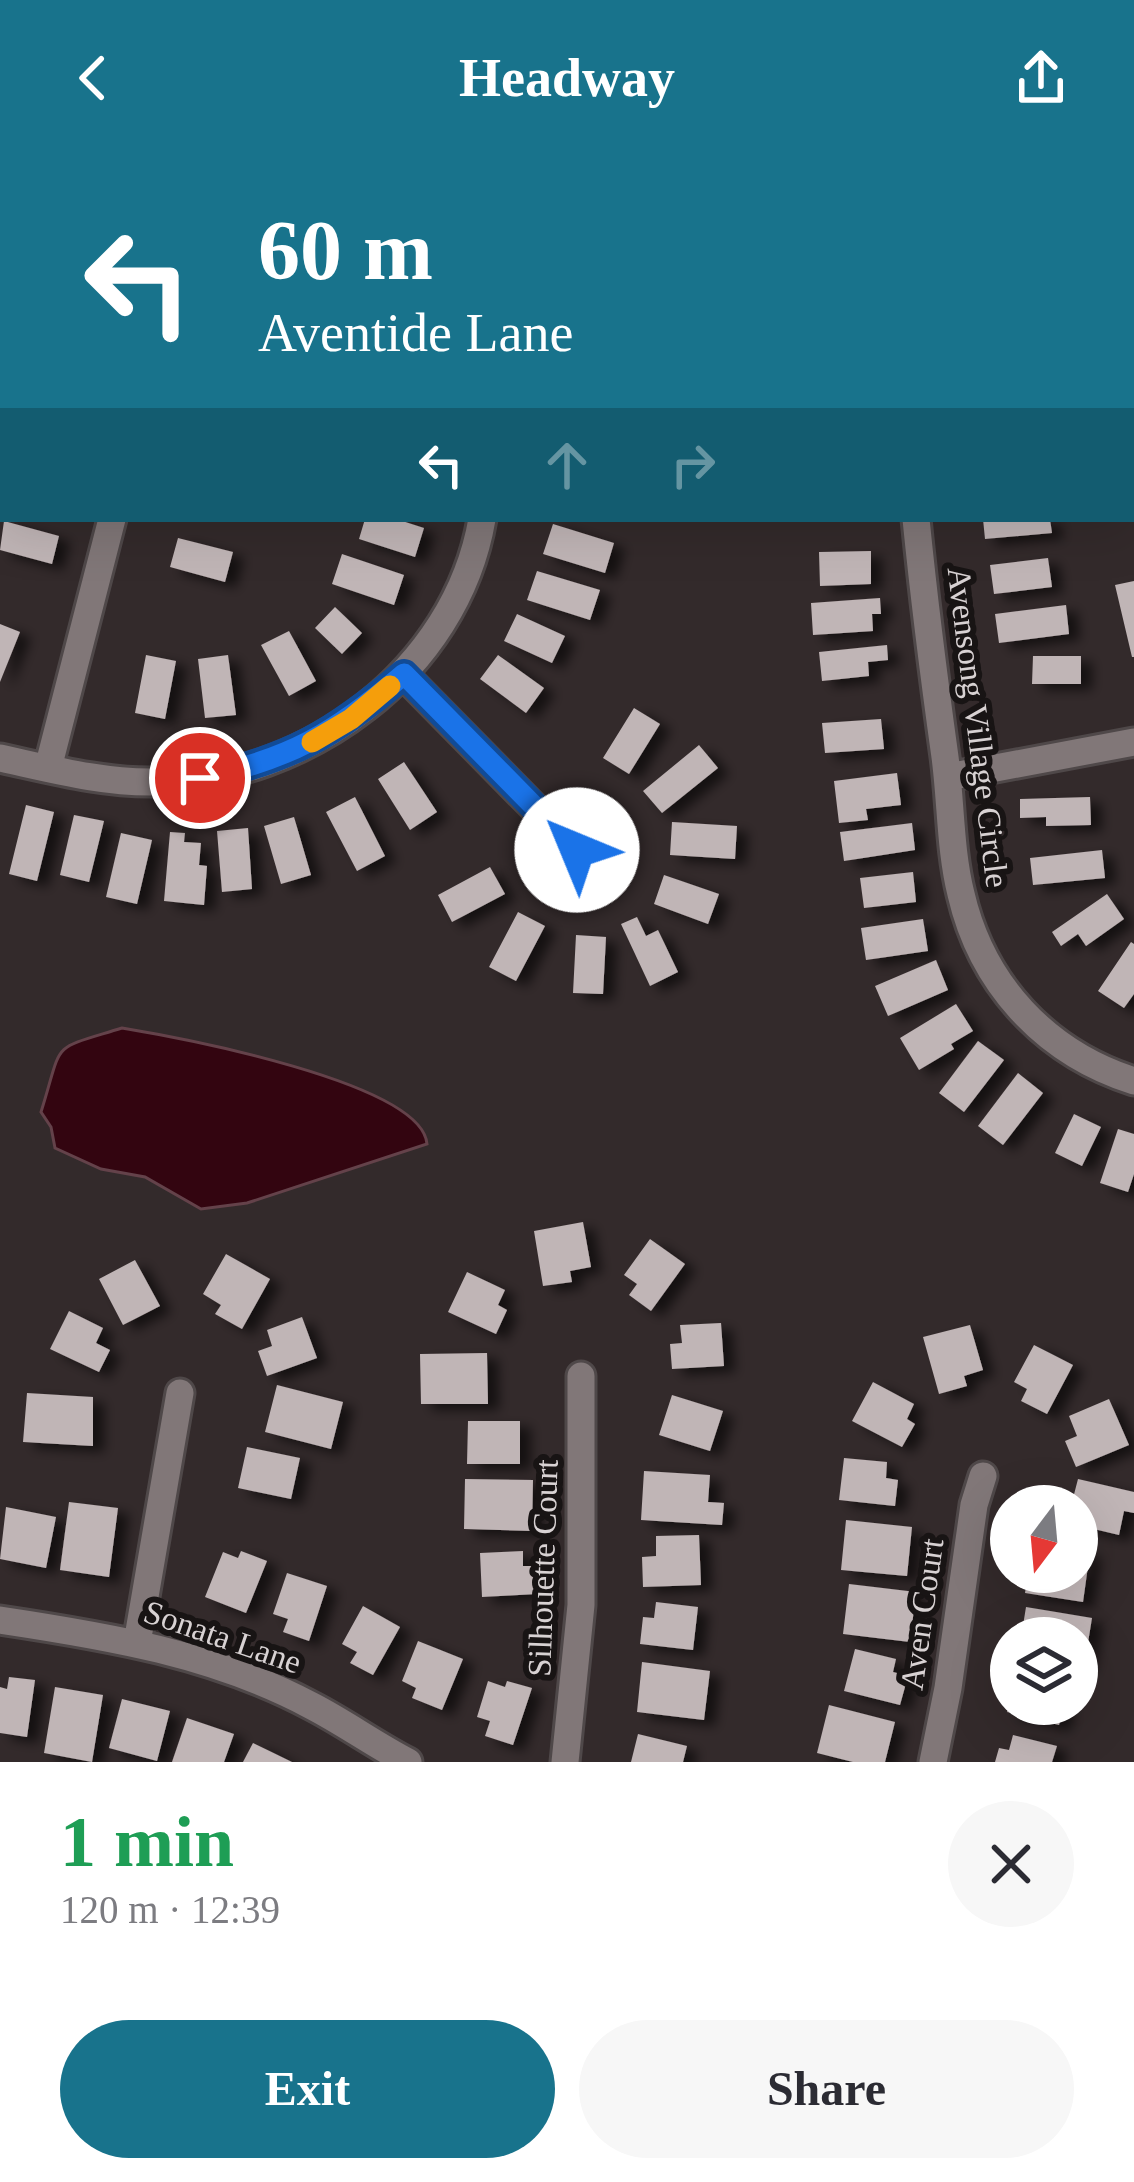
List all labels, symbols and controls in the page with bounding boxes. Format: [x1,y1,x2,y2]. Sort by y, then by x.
icon: back [60,45,126,111]
icon: share [1008,45,1074,111]
text: Headway [459,48,675,108]
icon: left [60,204,216,360]
text: 60 m [258,204,433,297]
text: Aventide Lane [258,303,573,363]
icon: left [408,432,474,498]
icon: ahead [534,432,600,498]
icon: right [660,432,726,498]
street label: Avensong Village Circle [940,565,1016,890]
pin [149,727,251,829]
icon: arrive [167,745,233,811]
position arrow [514,787,640,913]
street label: Silhouette Court [521,1459,565,1677]
north arrow [990,1485,1098,1593]
map controls [990,1485,1098,1725]
street label: Aven Court [894,1536,950,1692]
street label: Sonata Lane [139,1593,306,1681]
button: layers [990,1617,1098,1725]
button: close [948,1801,1074,1927]
text: 1 min [60,1802,234,1882]
text: 120 m · 12:39 [60,1888,280,1931]
button: Exit [60,2020,555,2158]
button: Share [579,2020,1074,2158]

